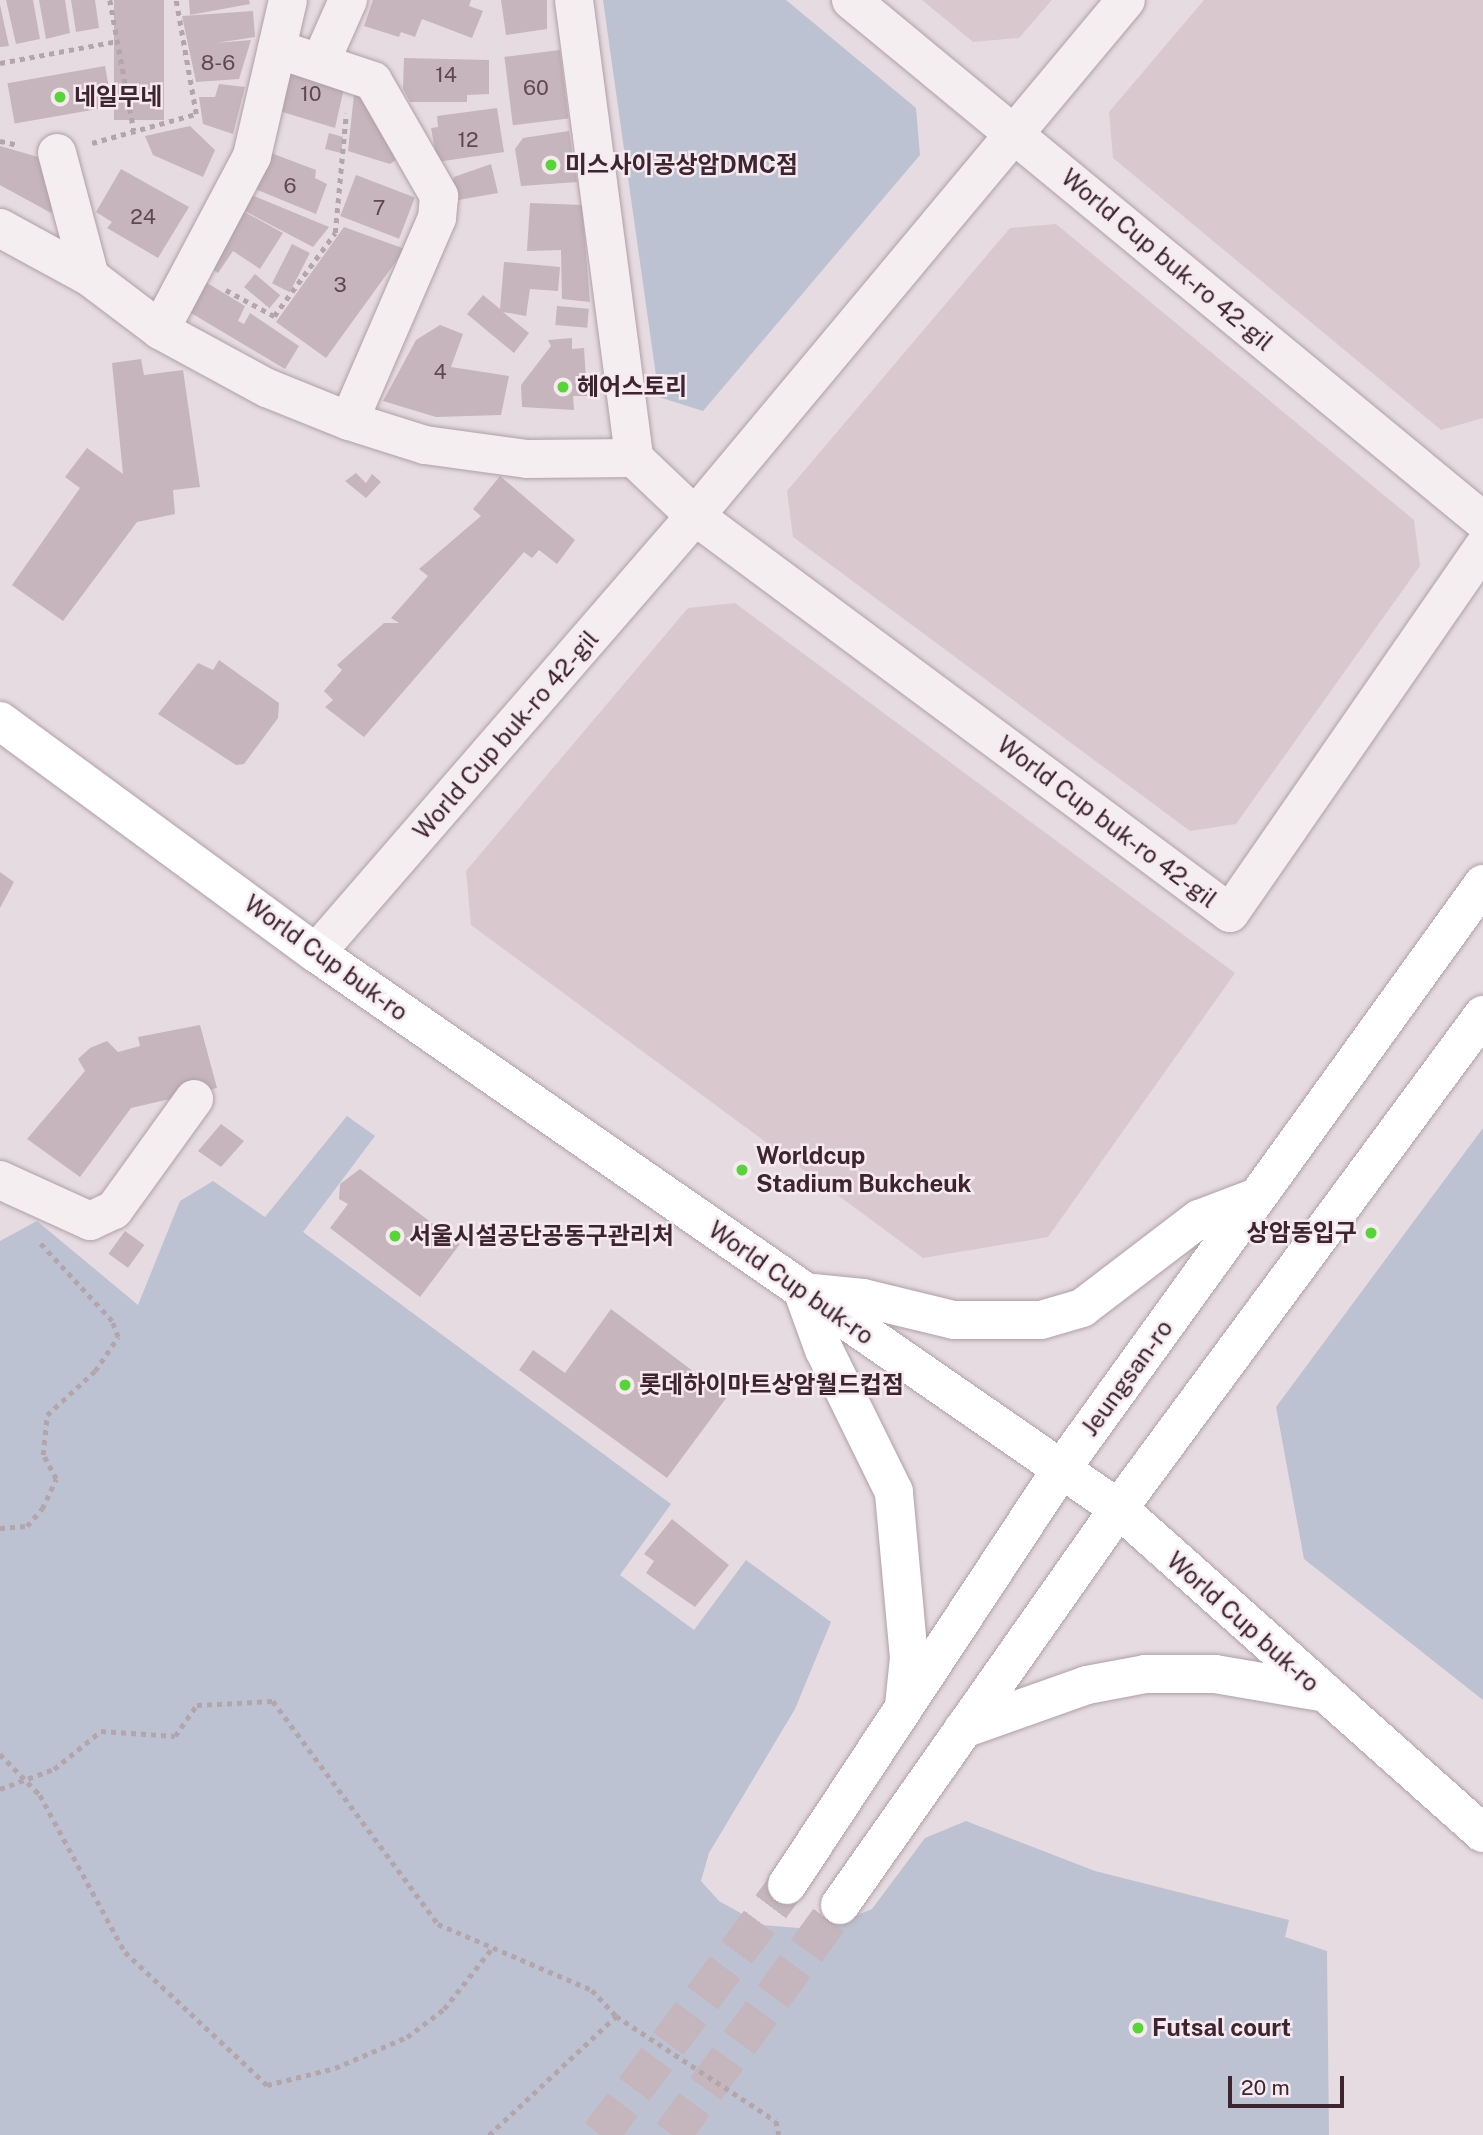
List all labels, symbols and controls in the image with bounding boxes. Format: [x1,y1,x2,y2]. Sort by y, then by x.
house number: 8-6 [201,50,235,76]
house number: 14 [435,62,457,88]
house number: 60 [523,75,549,101]
house number: 10 [300,81,322,107]
place label: 네일무네 [74,83,162,111]
marker: 네일무네 [52,89,68,105]
house number: 12 [457,127,479,153]
place label: 미스사이공상암DMC점 [565,151,798,179]
marker: 미스사이공상암DMC점 [543,157,559,173]
street label: World Cup buk-ro 42-gil [1055,163,1279,357]
house number: 6 [283,173,297,199]
house number: 7 [373,195,385,221]
house number: 24 [130,204,156,230]
house number: 3 [333,272,347,298]
house number: 4 [433,359,447,385]
place label: 헤어스토리 [577,373,687,401]
marker: 헤어스토리 [555,379,571,395]
street label: World Cup buk-ro 42-gil [407,625,605,845]
street label: World Cup buk-ro 42-gil [991,730,1223,914]
street label: World Cup buk-ro [239,889,413,1027]
place label: Worldcup Stadium Bukcheuk [756,1142,971,1198]
marker: Worldcup Stadium Bukcheuk [734,1162,750,1178]
street label: World Cup buk-ro [703,1215,879,1351]
place label: 상암동입구 [1247,1219,1357,1247]
place label: 서울시설공단공동구관리처 [409,1222,674,1250]
marker: 상암동입구 [1363,1225,1379,1241]
marker: 서울시설공단공동구관리처 [387,1228,403,1244]
street label: Jeungsan-ro [1075,1314,1179,1442]
place label: 롯데하이마트상암월드컵점 [639,1371,904,1399]
marker: 롯데하이마트상암월드컵점 [617,1377,633,1393]
street label: World Cup buk-ro [1161,1546,1325,1698]
place label: Futsal court [1152,2014,1291,2042]
marker: Futsal court [1130,2020,1146,2036]
scale bar [1231,2062,1346,2106]
text: 20 m [1241,2075,1290,2100]

